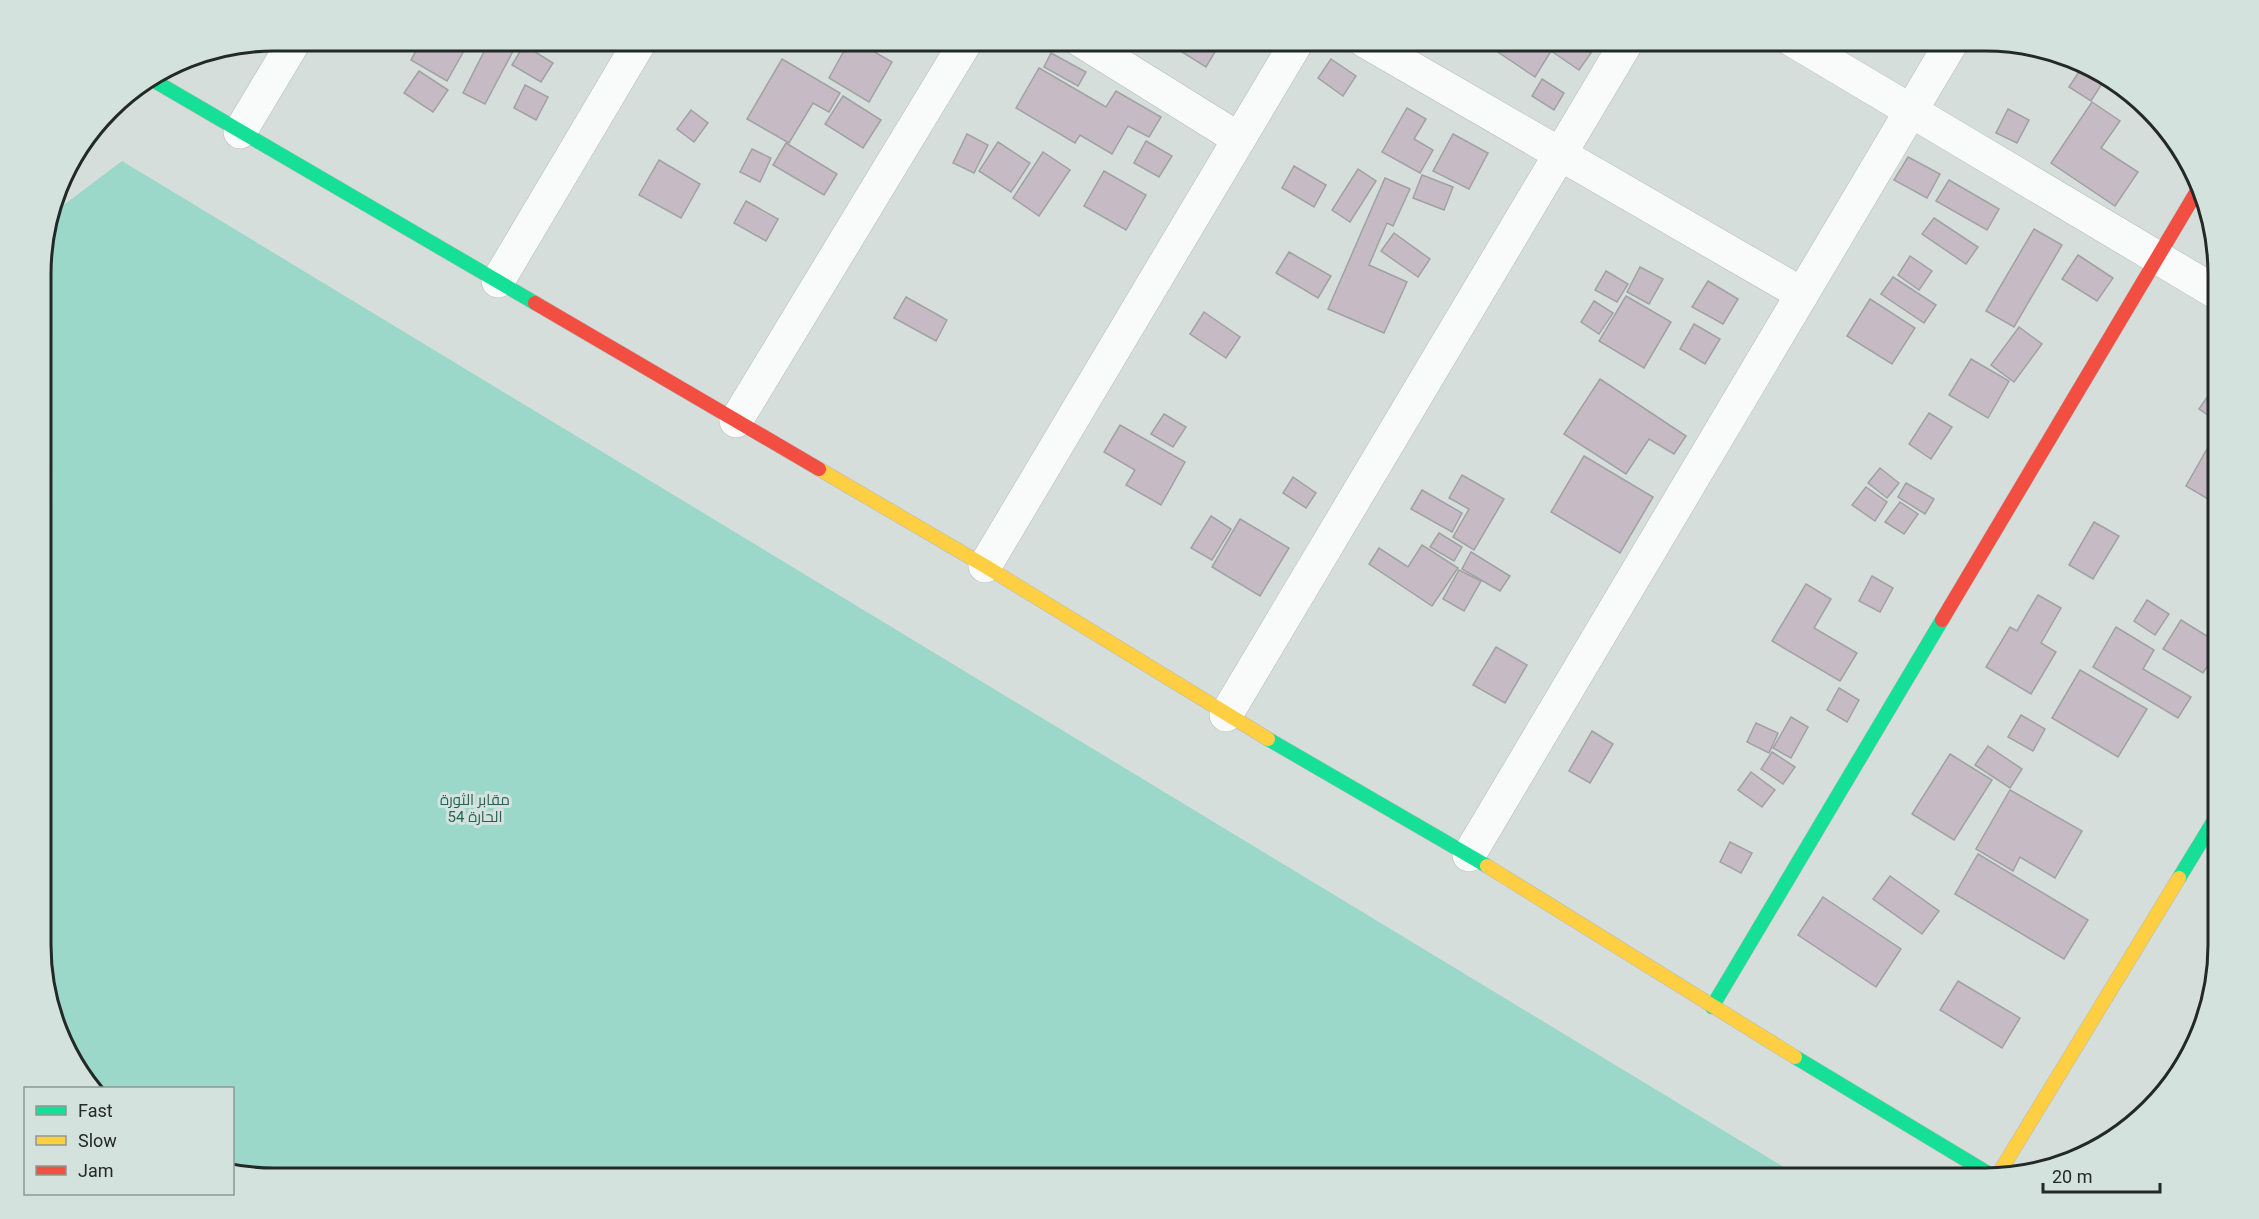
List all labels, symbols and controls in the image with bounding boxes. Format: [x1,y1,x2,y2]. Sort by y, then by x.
park label: مقابر الثورة الحارة 54 [440,791,510,826]
legend [24,1087,234,1195]
text: Fast [78,1100,113,1121]
text: Slow [78,1130,117,1151]
scale bar [2043,1156,2160,1194]
text: Jam [78,1160,114,1181]
text: 20 m [2052,1166,2092,1187]

